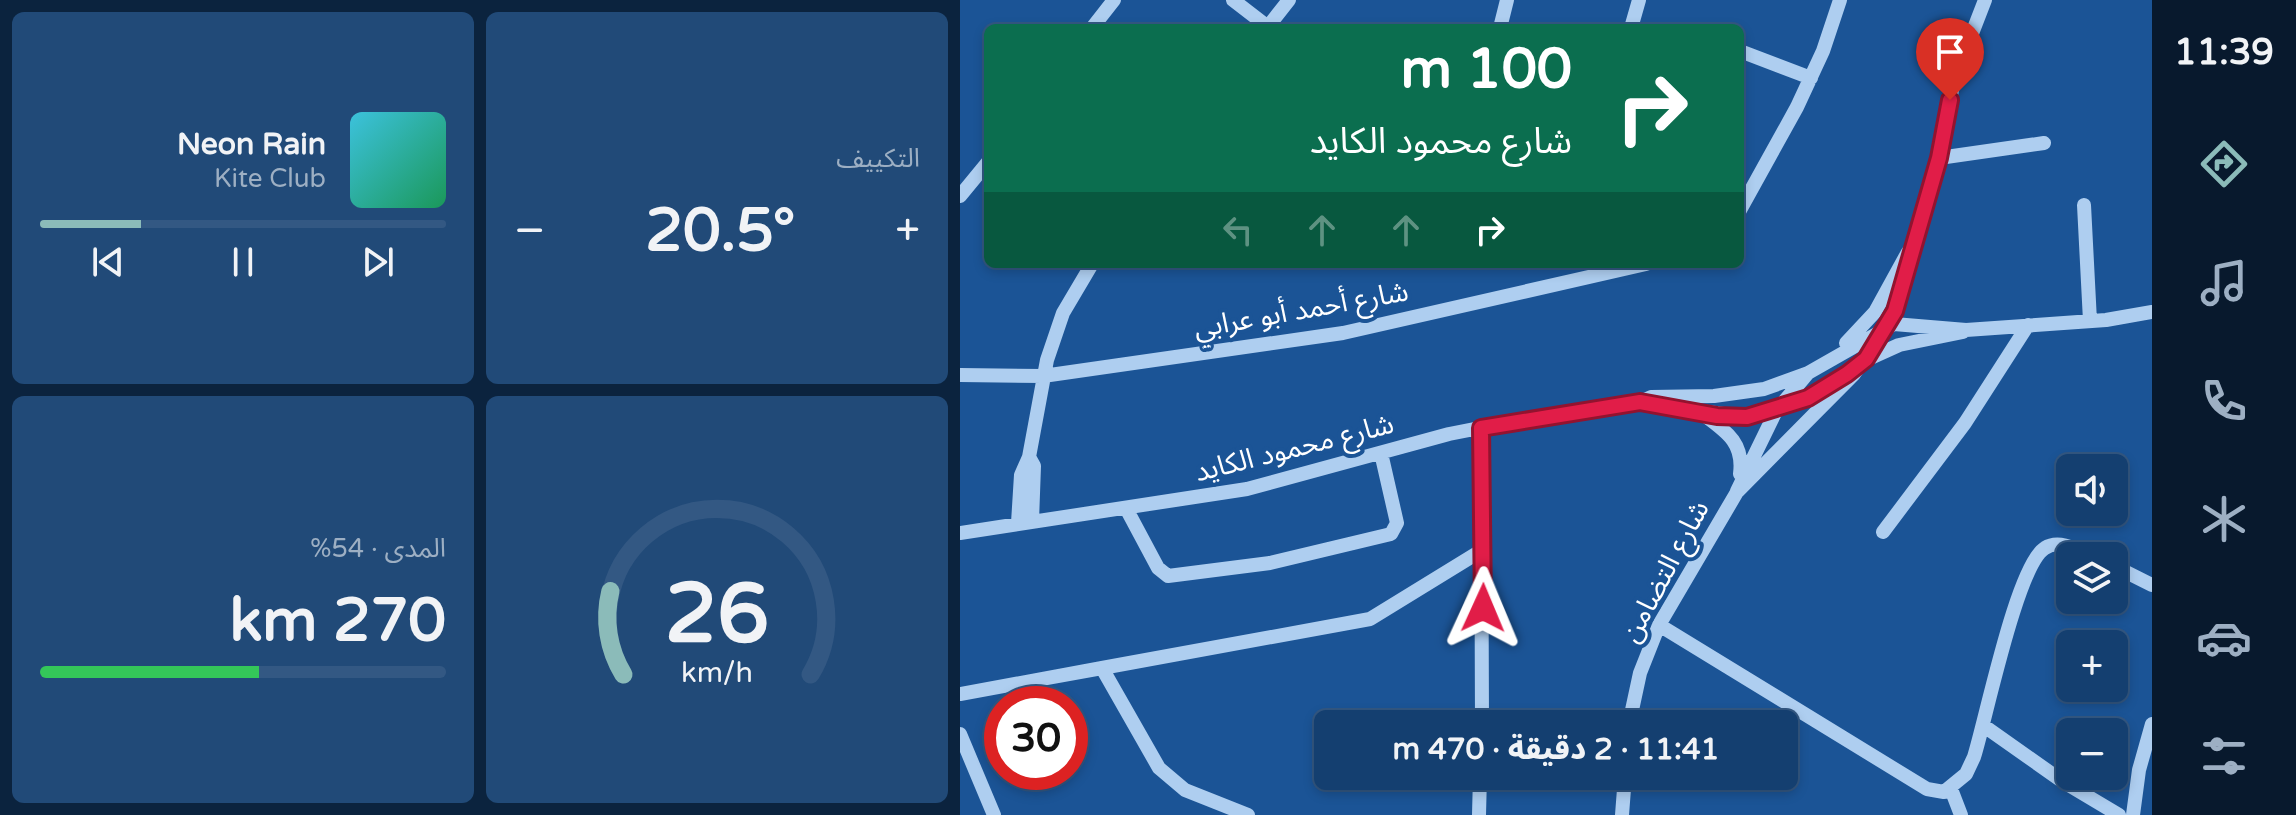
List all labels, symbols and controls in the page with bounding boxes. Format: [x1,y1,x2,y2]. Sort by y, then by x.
pin [1916,18,1984,100]
icon: arrive [1928,30,1972,74]
text: 11:39 [2174,31,2274,74]
text: 100 m [1401,36,1572,103]
icon: right [1600,56,1704,160]
text: شارع محمود الكايد [1310,120,1572,163]
text: Neon Rain [177,126,326,163]
icon: directions [2196,136,2252,192]
text: التكييف [836,143,920,174]
text: Kite Club [214,163,326,194]
text: 20.5° [645,195,795,267]
text: − [514,205,545,258]
text: + [895,205,920,258]
icon: left [1216,208,1260,252]
icon: ahead [1300,208,1344,252]
icon: ahead [1384,208,1428,252]
icon: right [1468,208,1512,252]
icon: previous [86,240,130,284]
icon: pause [221,240,265,284]
icon: next [356,240,400,284]
icon: music [2196,255,2252,311]
street label: شارع أحمد أبو عرابي [1191,273,1412,349]
icon: phone [2196,373,2252,429]
street label: شارع محمود الكايد [1191,407,1398,492]
map controls [2056,454,2128,790]
button: sound [2056,454,2128,526]
icon: climate [2196,491,2252,547]
street label: شارع التضامن [1613,495,1719,650]
text: المدى · 54% [310,533,446,564]
button: layers [2056,542,2128,614]
text: 26 [665,565,769,665]
position arrow [1441,566,1525,650]
text: 270 km [230,585,446,657]
icon: car [2196,610,2252,666]
button: + [2056,630,2128,702]
text: km/h [681,656,753,690]
speed limit sign: 30 [984,686,1088,790]
button: − [2056,718,2128,790]
icon: filters [2196,728,2252,784]
text: 11:41 · 2 دقيقة · 470 m [1393,731,1719,768]

